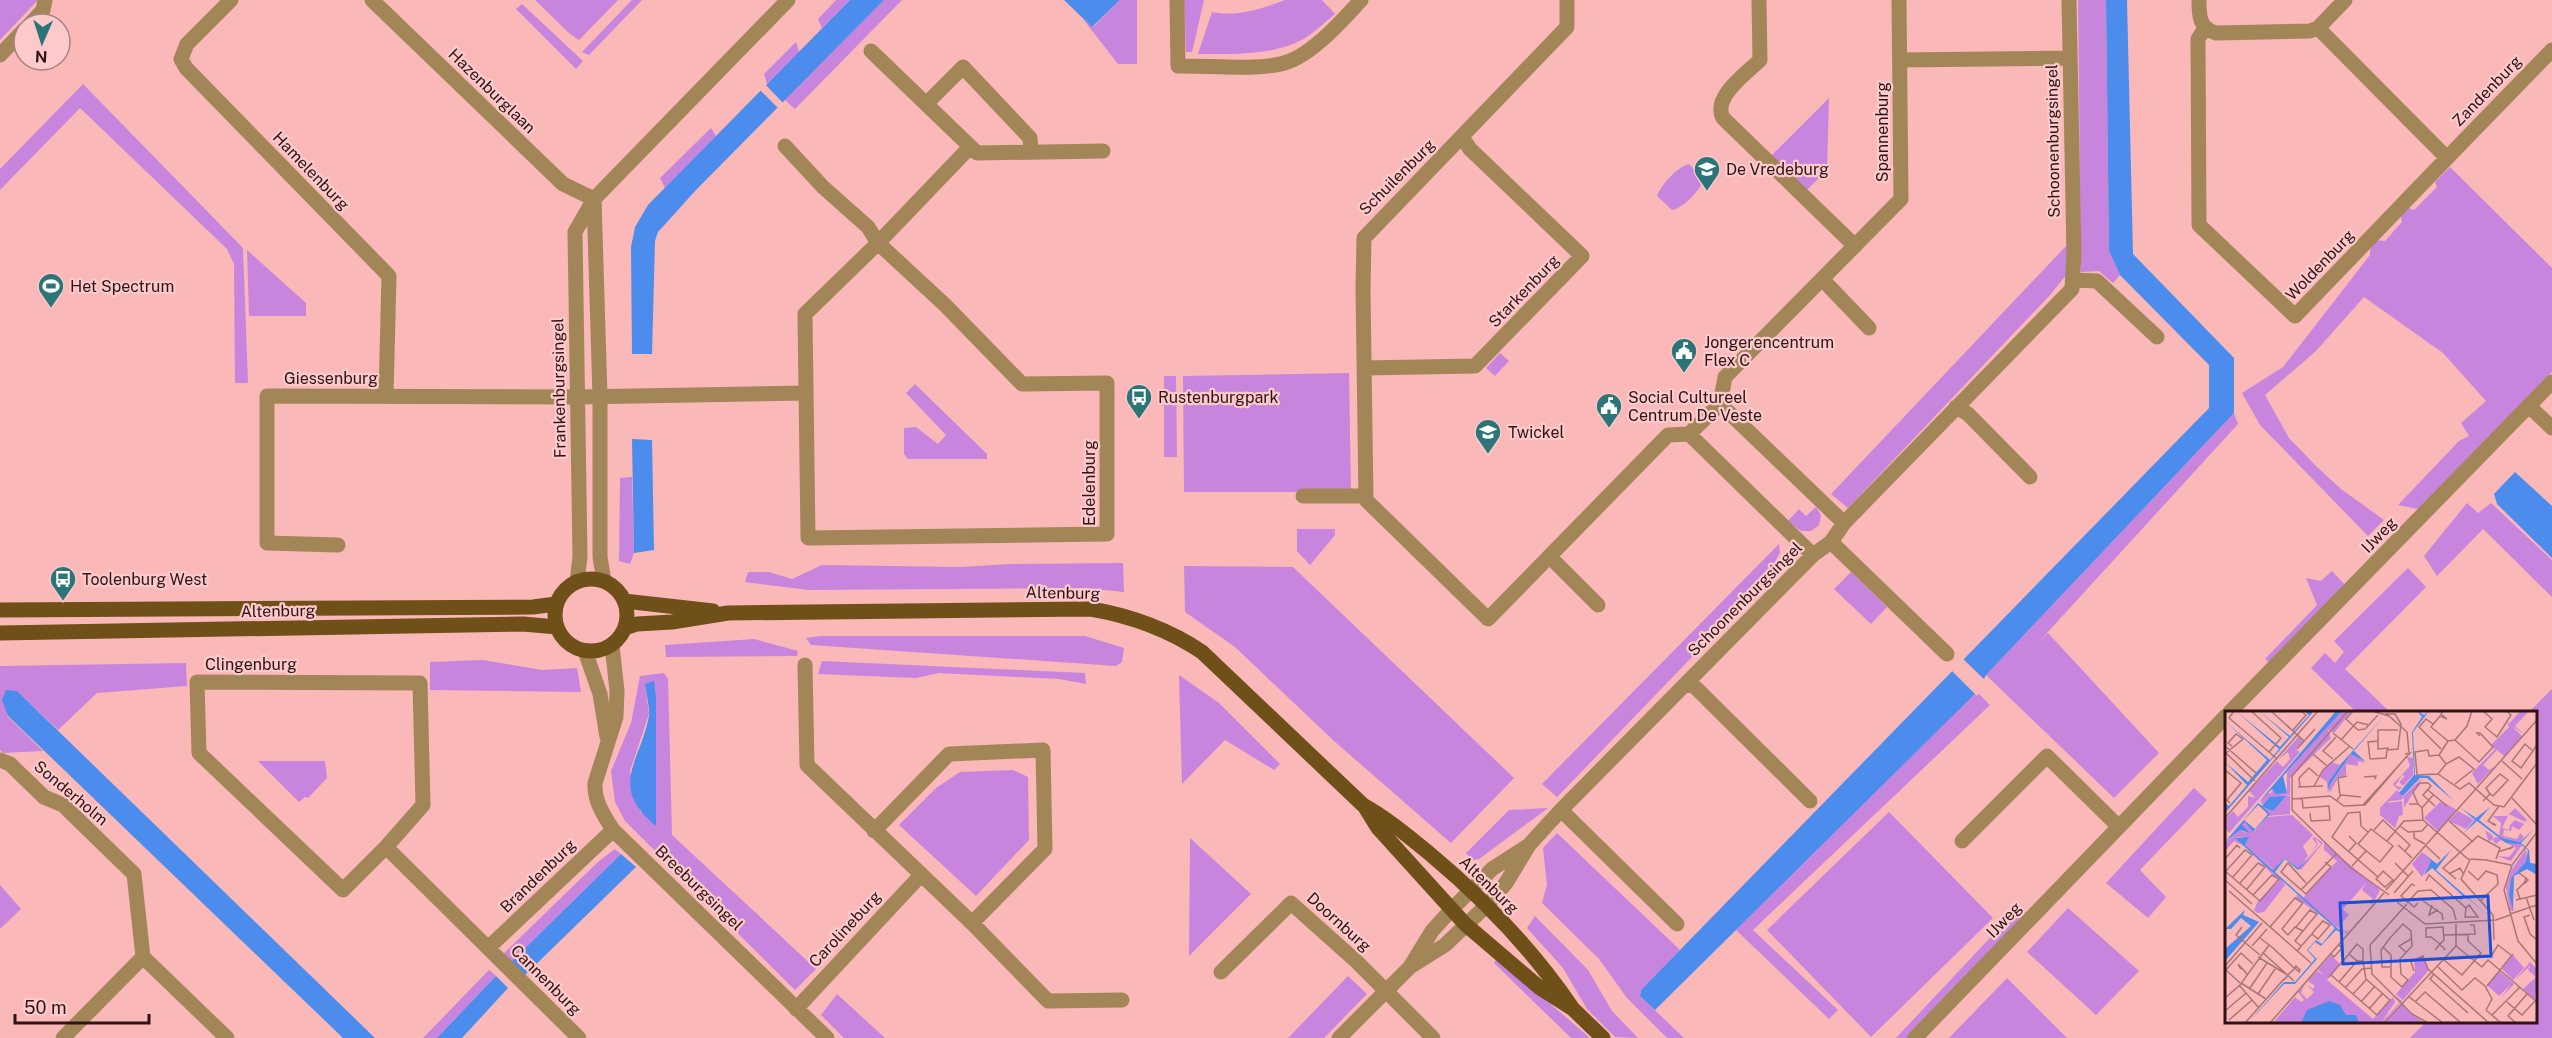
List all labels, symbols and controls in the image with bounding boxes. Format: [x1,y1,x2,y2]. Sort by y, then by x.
north arrow [12,12,72,72]
street label: Hazenburglaan [445,45,539,137]
text: N [34,47,48,66]
street label: Zandenburg [2449,52,2525,130]
street label: Schoonenburgsingel [2042,64,2064,218]
street label: Spannenburg [1873,82,1892,182]
street label: Hamelenburg [269,128,353,214]
street label: Schuilenburg [1355,135,1439,219]
school or university icon: De Vredeburg [1692,154,1722,192]
place label: De Vredeburg [1726,160,1829,179]
street label: Woldenburg [2282,226,2358,304]
street label: Starkenburg [1485,251,1563,331]
sports icon: Het Spectrum [36,271,66,309]
place label: Het Spectrum [70,277,174,296]
street label: Frankenburgsingel [548,318,570,458]
place label: Jongerencentrum Flex C [1704,333,1834,370]
public building icon: Jongerencentrum Flex C [1669,336,1699,374]
street label: Giessenburg [284,369,378,388]
bus stop icon: Rustenburgpark [1124,382,1154,420]
place label: Rustenburgpark [1158,388,1279,407]
place label: Social Cultureel Centrum De Veste [1628,388,1762,425]
public building icon: Social Cultureel Centrum De Veste [1594,391,1624,429]
school or university icon: Twickel [1473,417,1503,455]
place label: Twickel [1508,423,1565,442]
street label: Edelenburg [1080,440,1099,526]
street label: IJweg [2358,513,2400,557]
street label: Schoonenburgsingel [1684,538,1806,660]
bus stop icon: Toolenburg West [48,564,78,602]
place label: Toolenburg West [82,570,207,589]
street label: Altenburg [1025,583,1101,603]
street label: Altenburg [240,601,316,621]
street label: Clingenburg [205,655,297,674]
inset map [2225,711,2537,1023]
street label: Sonderholm [30,757,112,829]
street label: Brandenburg [496,835,580,917]
street label: Breeburgsingel [651,841,747,935]
street label: Altenburg [1456,852,1523,918]
street label: Carolineburg [805,887,885,971]
street label: Doornburg [1303,888,1375,956]
street label: IJweg [1983,898,2025,942]
street label: Cannenburg [507,941,585,1019]
scale bar [15,987,148,1025]
text: 50 m [24,997,67,1018]

